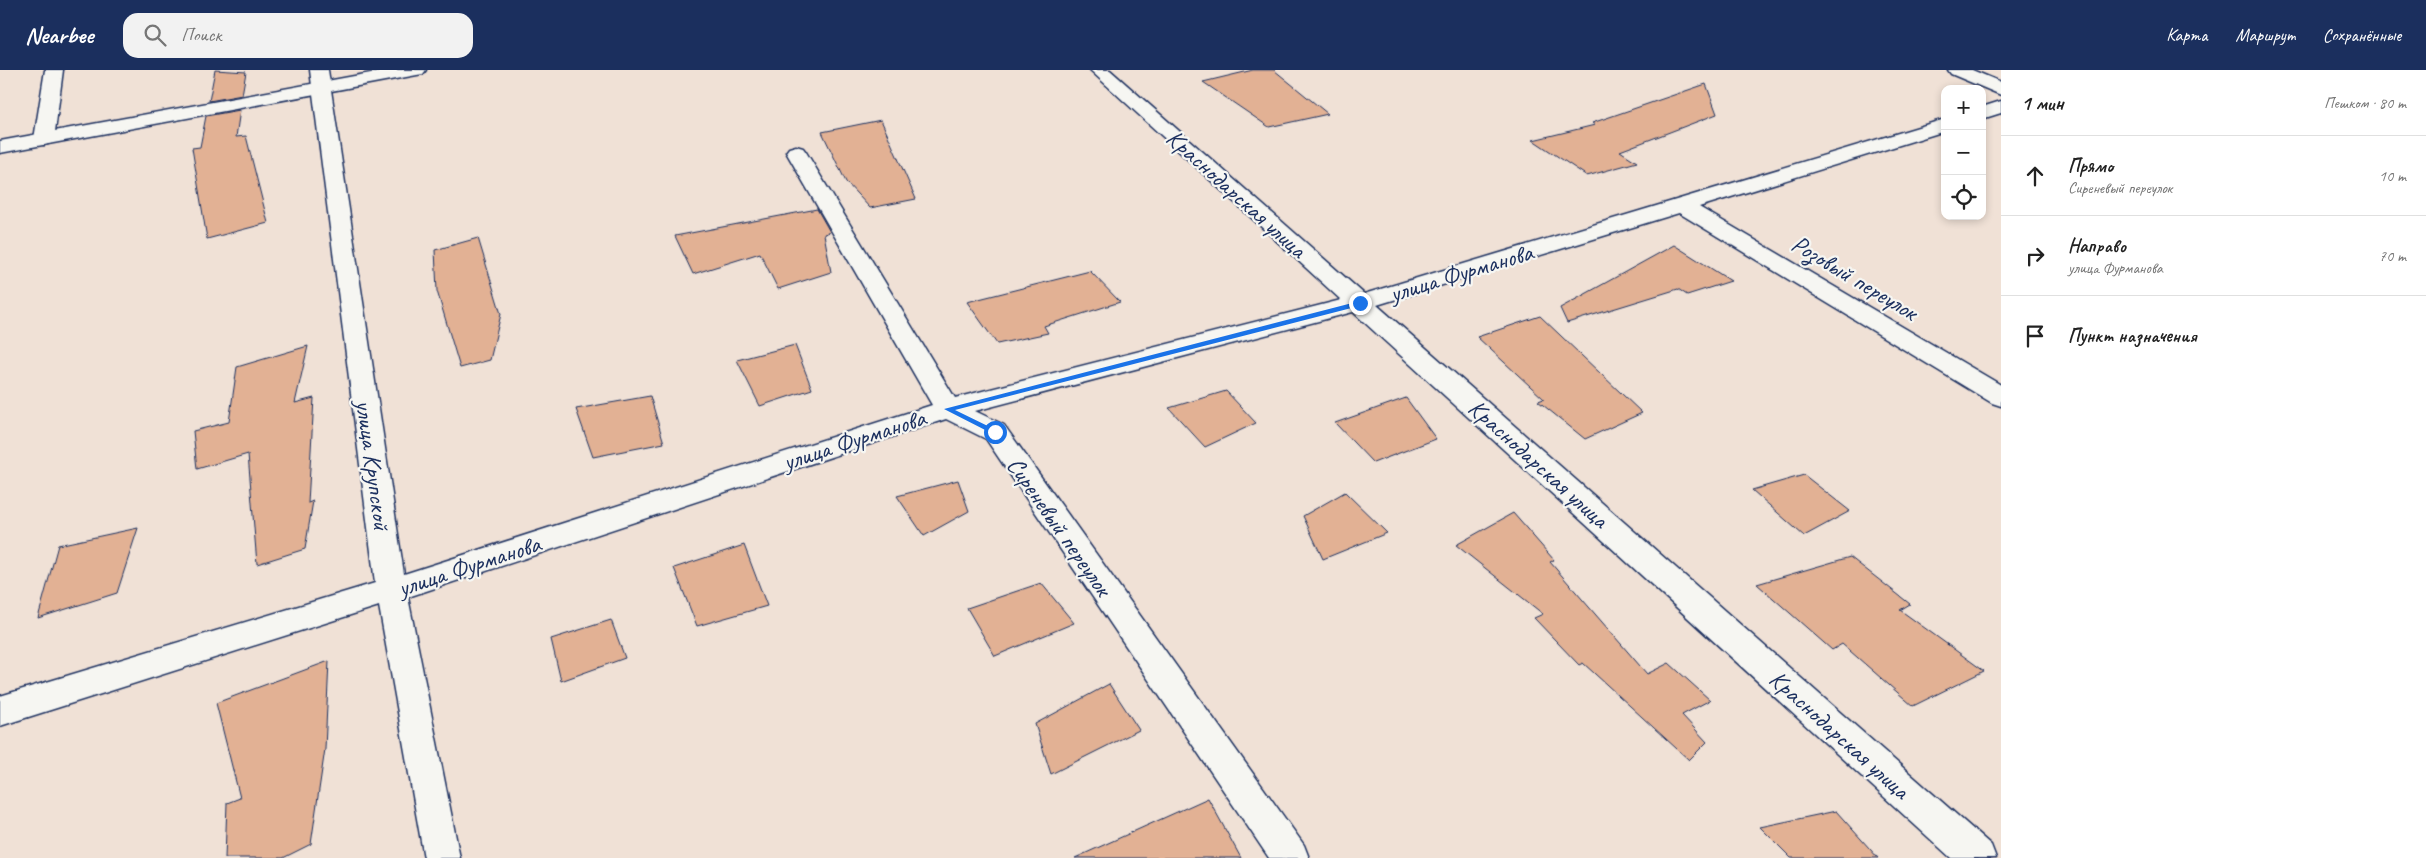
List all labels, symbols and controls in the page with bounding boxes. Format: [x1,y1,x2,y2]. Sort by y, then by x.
search box [123,13,473,58]
text: Nearbee [25,20,93,50]
icon: search [141,21,169,49]
text: Поиск [181,23,221,47]
text: Карта [2166,24,2207,46]
text: Маршрут [2235,24,2295,46]
text: Сохранённые [2323,24,2401,46]
map controls [1941,85,1986,220]
button: + [1941,85,1986,130]
text: 1 мин [2021,90,2064,116]
text: Пешком · 80 m [2324,93,2406,113]
street label: Краснодарская улица [1159,122,1315,267]
button: − [1941,130,1986,175]
text: Прямо [2068,154,2113,178]
icon: ahead [2021,162,2049,190]
text: 10 m [2379,166,2406,186]
button: locate [1941,175,1986,220]
text: Сиреневый переулок [2068,178,2172,198]
street label: Розовый переулок [1785,228,1926,330]
text: Направо [2068,234,2126,258]
street label: улица Фурманова [1384,235,1539,310]
icon: right [2021,242,2049,270]
text: 70 m [2379,246,2406,266]
text: улица Фурманова [2068,258,2163,278]
route end [1349,292,1372,315]
icon: arrive [2021,322,2049,350]
text: Пункт назначения [2068,324,2197,348]
street label: Краснодарская улица [1461,392,1617,537]
street label: улица Крупской [348,396,398,534]
street label: улица Фурманова [777,401,932,479]
route start [984,421,1007,444]
street label: Сиреневый переулок [999,451,1121,605]
street label: улица Фурманова [392,527,547,605]
street label: Краснодарская улица [1762,663,1918,808]

